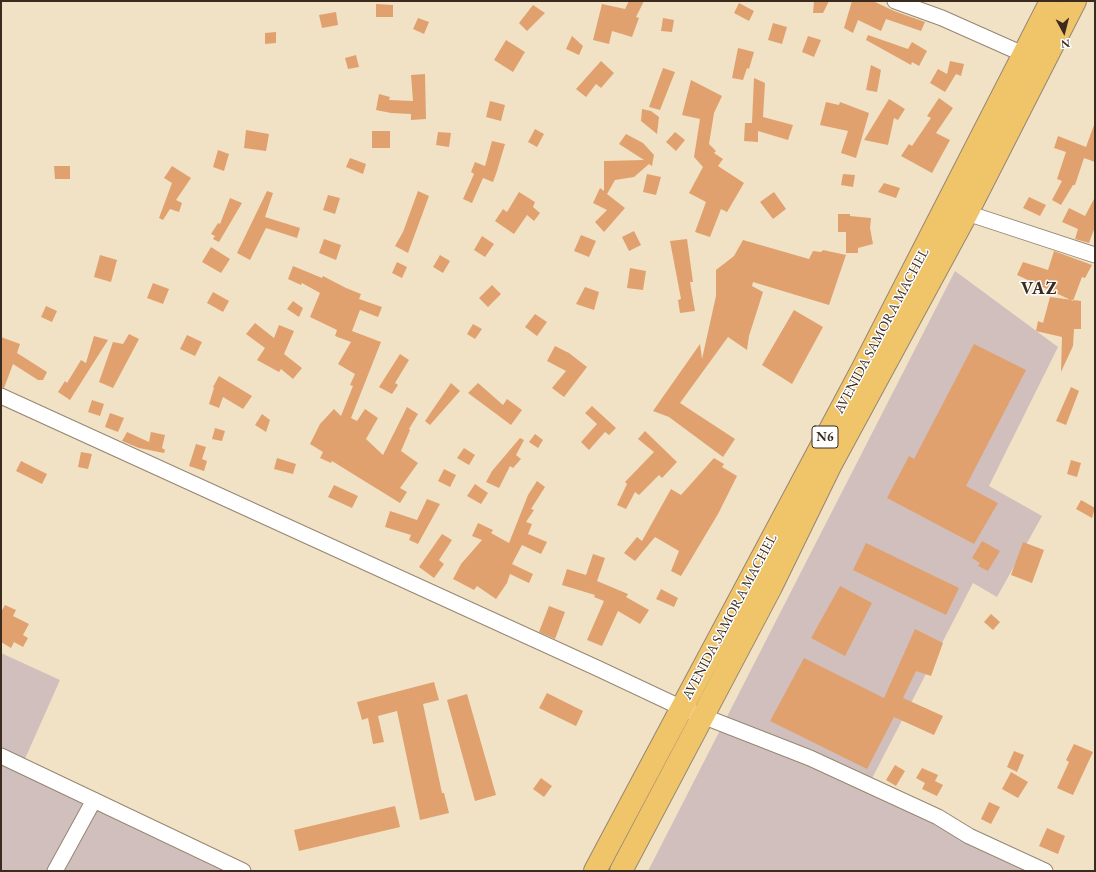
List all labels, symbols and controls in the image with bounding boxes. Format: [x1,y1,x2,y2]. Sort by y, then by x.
north arrow [1044,12,1084,52]
text: N [1060,36,1071,51]
street label: AVENIDA SAMORA MACHEL [831,245,933,417]
district label: VAZ [1021,278,1057,300]
road number: N6 [812,426,838,448]
street label: AVENIDA SAMORA MACHEL [679,531,781,703]

